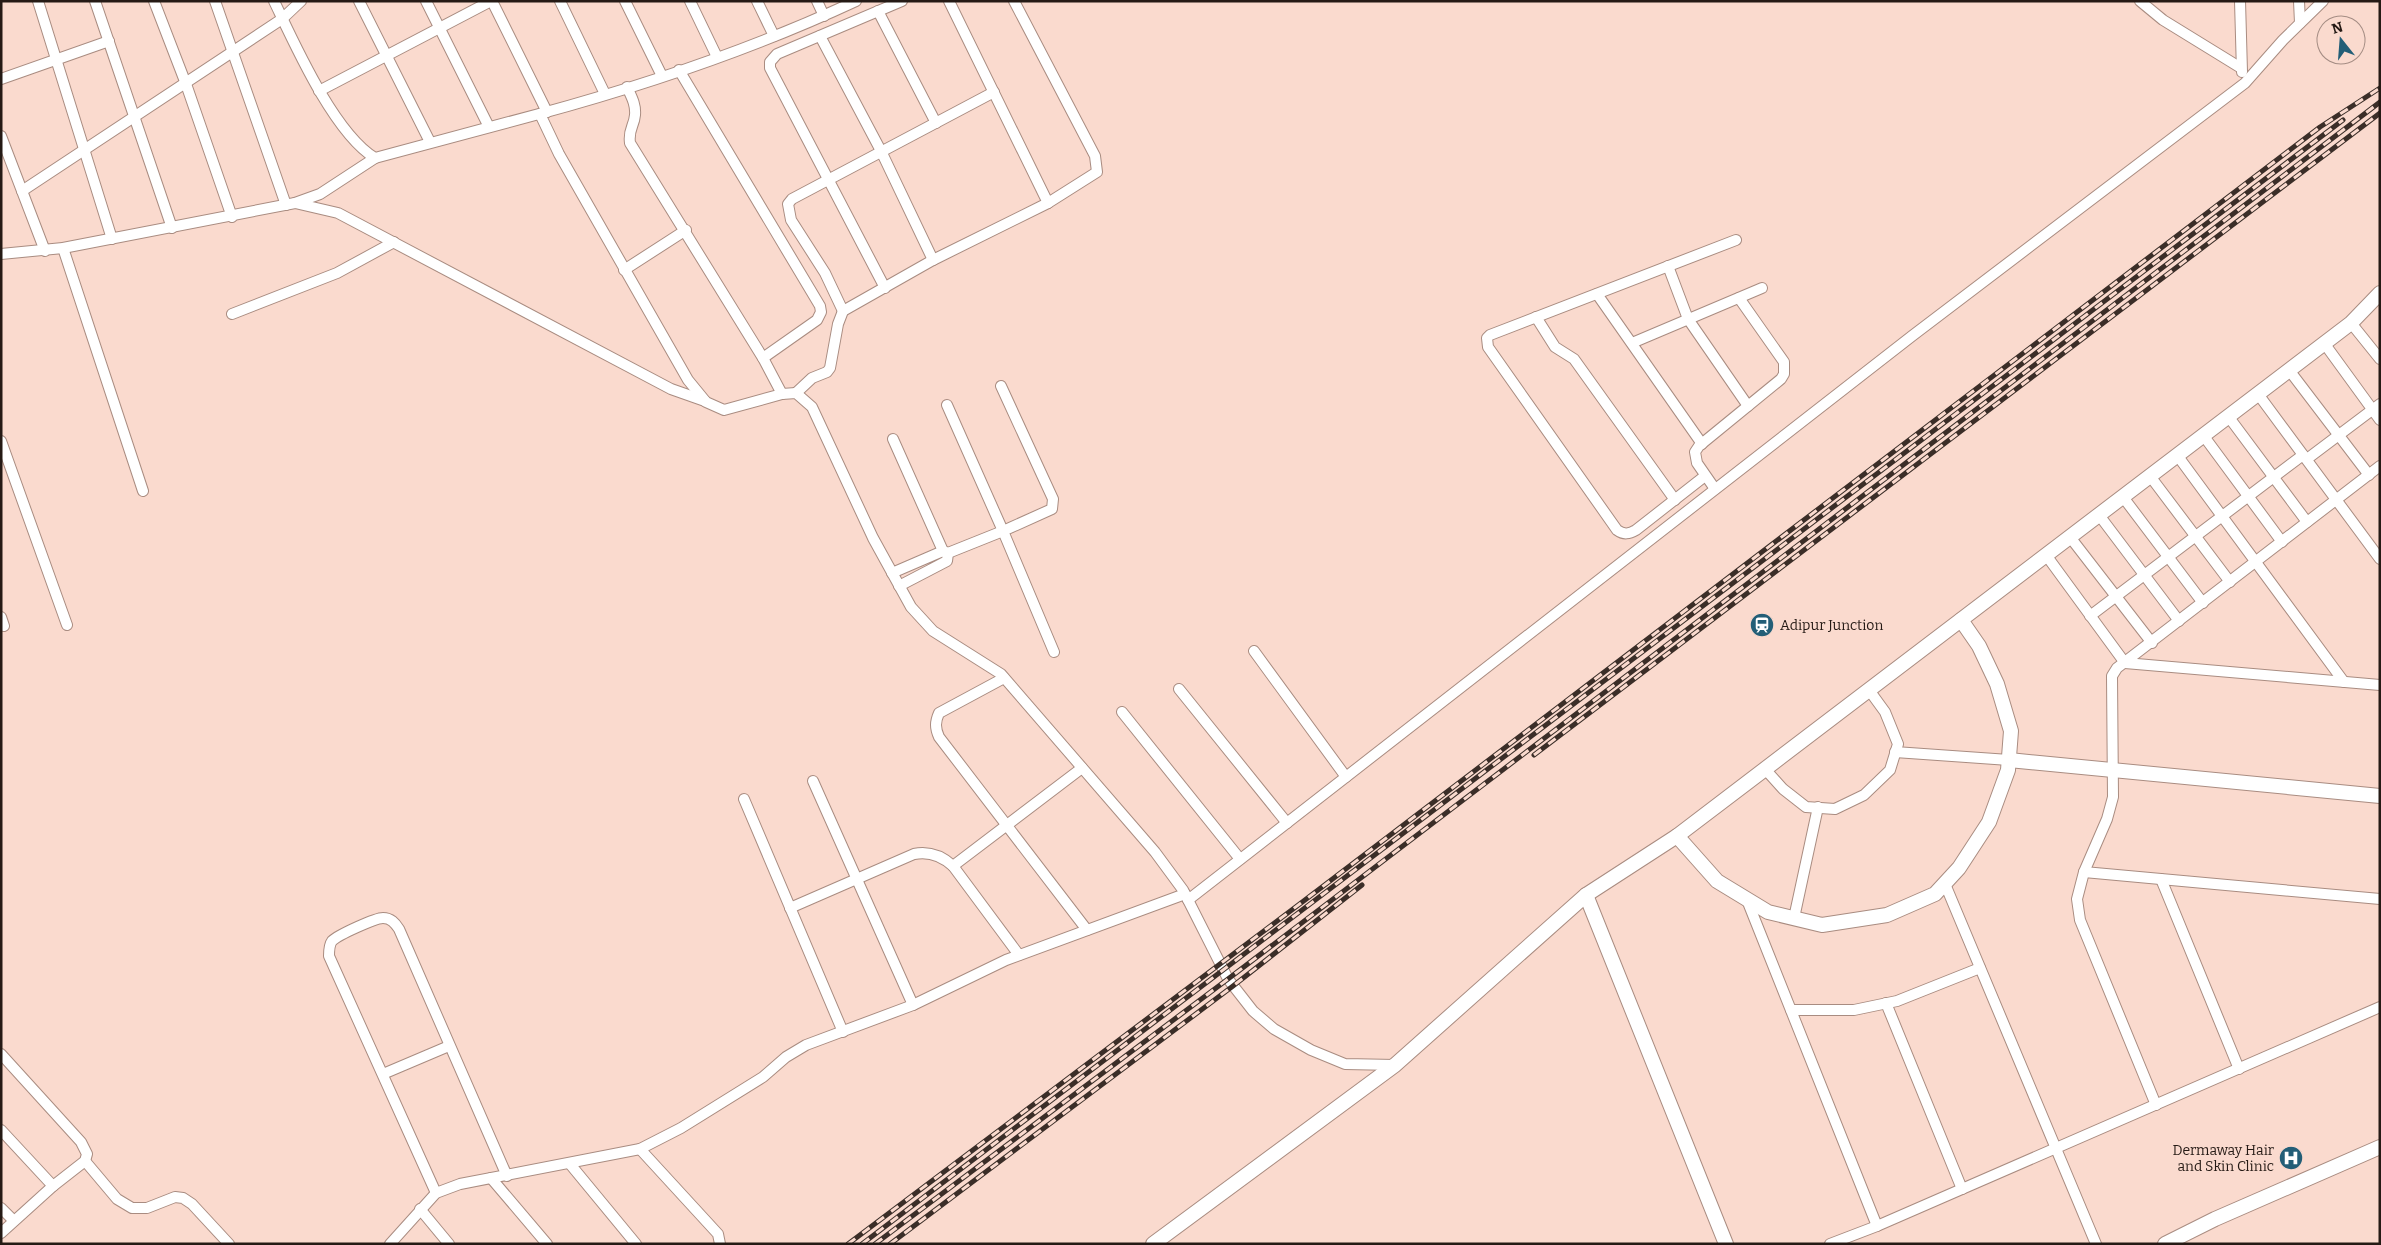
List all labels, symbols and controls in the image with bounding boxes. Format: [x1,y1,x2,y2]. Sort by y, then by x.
north arrow [2316,15,2366,65]
text: N [2330,18,2345,38]
station icon: Adipur Junction [1749,612,1775,638]
place label: Adipur Junction [1780,617,1883,634]
place label: Dermaway Hair and Skin Clinic [2172,1142,2274,1175]
hospital icon: Dermaway Hair and Skin Clinic [2278,1145,2304,1171]

